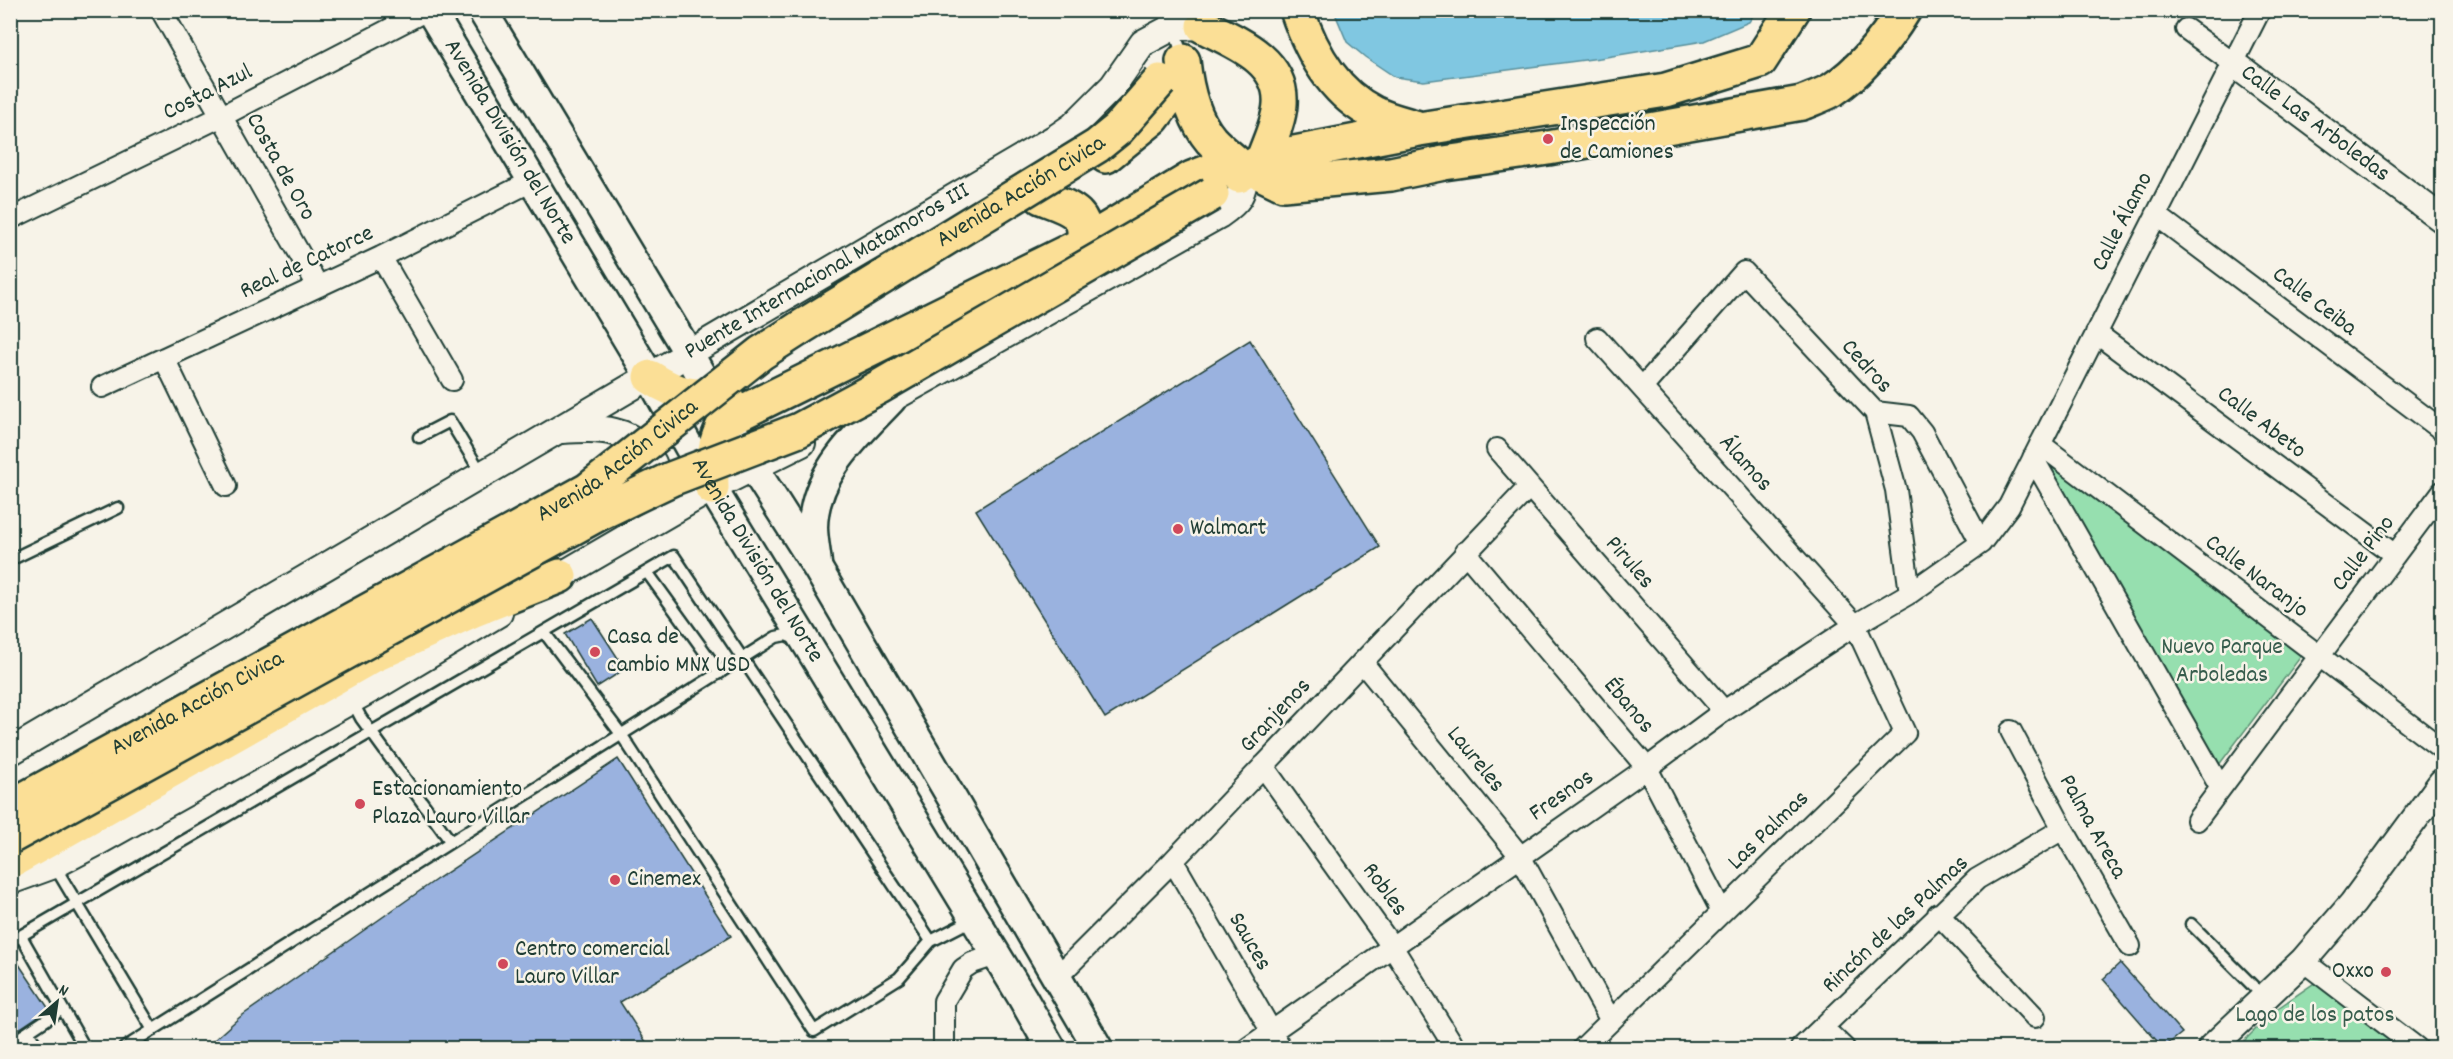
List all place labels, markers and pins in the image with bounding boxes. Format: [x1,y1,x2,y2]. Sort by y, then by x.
place label: Inspección de Camiones [1560,108,1674,170]
marker: Inspección de Camiones [1541,132,1555,146]
place label: Walmart [1190,512,1266,546]
marker: Walmart [1171,522,1185,536]
place label: Casa de cambio MNX USD [607,621,750,683]
marker: Casa de cambio MNX USD [588,645,602,659]
place label: Estacionamiento Plaza Lauro Villar [372,773,530,835]
marker: Estacionamiento Plaza Lauro Villar [353,797,367,811]
place label: Cinemex [627,863,701,897]
marker: Cinemex [608,873,622,887]
place label: Centro comercial Lauro Villar [515,933,670,995]
place label: Oxxo [2332,955,2374,989]
marker: Centro comercial Lauro Villar [496,957,510,971]
marker: Oxxo [2379,965,2393,979]

